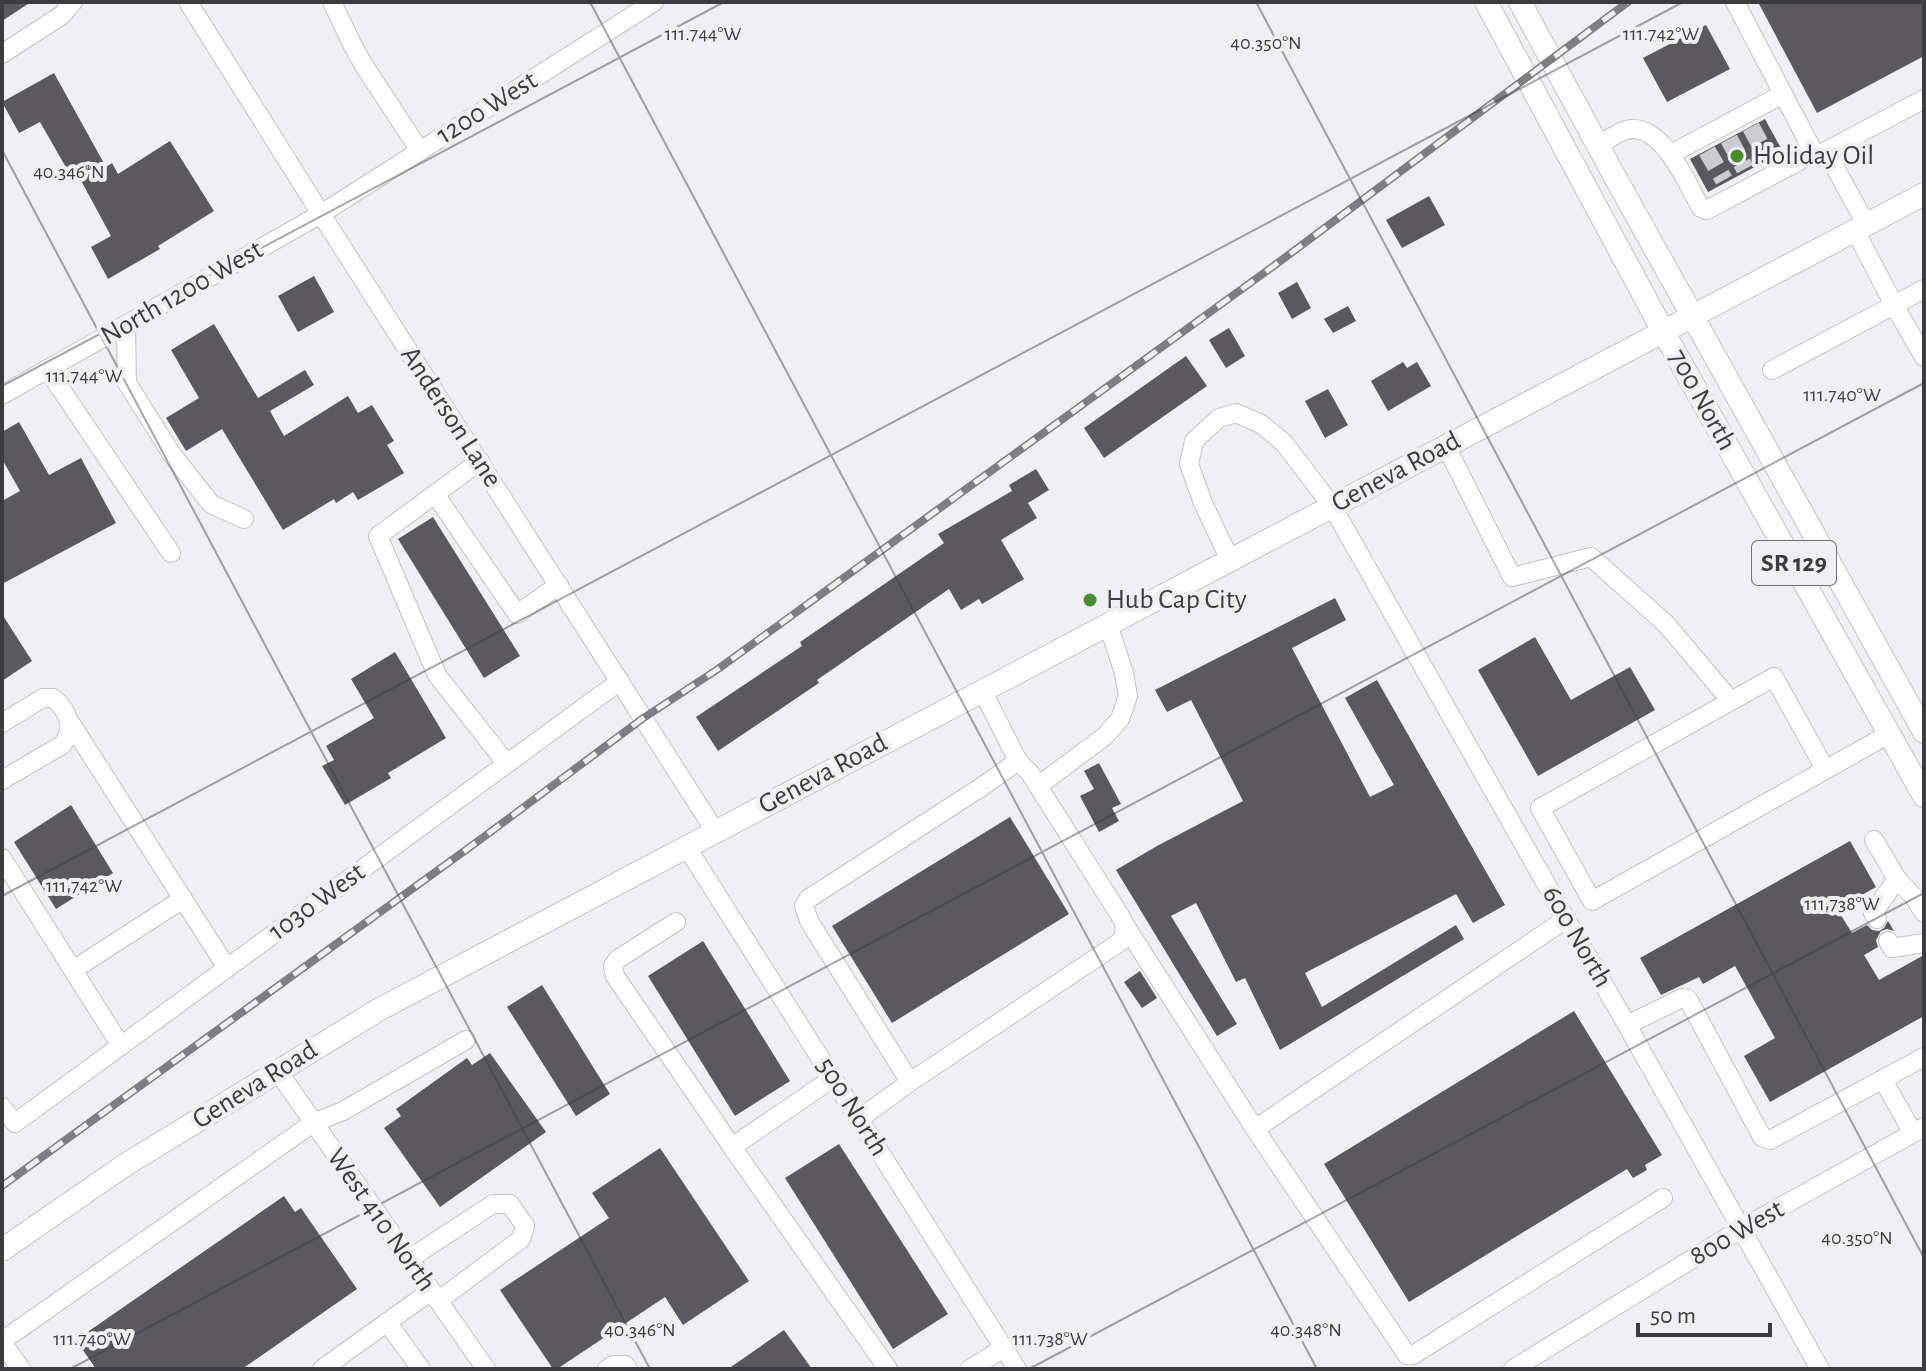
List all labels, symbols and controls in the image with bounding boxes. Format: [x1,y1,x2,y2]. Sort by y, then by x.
text: 111.744°W [665,24,742,44]
text: 111.742°W [1623,24,1699,44]
text: 40.350°N [1230,33,1302,53]
street label: 1200 West [432,66,542,150]
place label: Holiday Oil [1753,142,1874,170]
marker: Holiday Oil [1728,147,1746,165]
text: 40.346°N [33,162,105,182]
street label: North 1200 West [96,235,268,351]
street label: Anderson Lane [395,342,507,492]
street label: 700 North [1663,345,1741,455]
text: 111.744°W [46,366,123,386]
text: 111.740°W [1803,385,1881,405]
street label: Geneva Road [1327,427,1465,517]
road number: SR 129 [1752,541,1836,585]
place label: Hub Cap City [1106,586,1247,614]
marker: Hub Cap City [1081,591,1099,609]
street label: Geneva Road [754,729,892,819]
street label: 1030 West [264,858,370,946]
text: 111.742°W [46,876,122,896]
street label: 600 North [1537,882,1617,992]
text: 111.738°W [1804,894,1880,914]
street label: Geneva Road [188,1036,322,1134]
street label: 500 North [811,1053,893,1161]
street label: West 410 North [321,1143,441,1297]
street label: 800 West [1685,1195,1789,1271]
text: 40.350°N [1821,1228,1893,1248]
scale bar [1638,1287,1770,1337]
text: 50 m [1650,1304,1696,1328]
text: 40.346°N [604,1320,676,1340]
text: 40.348°N [1270,1320,1342,1340]
text: 111.740°W [53,1329,131,1349]
text: 111.738°W [1012,1329,1088,1349]

